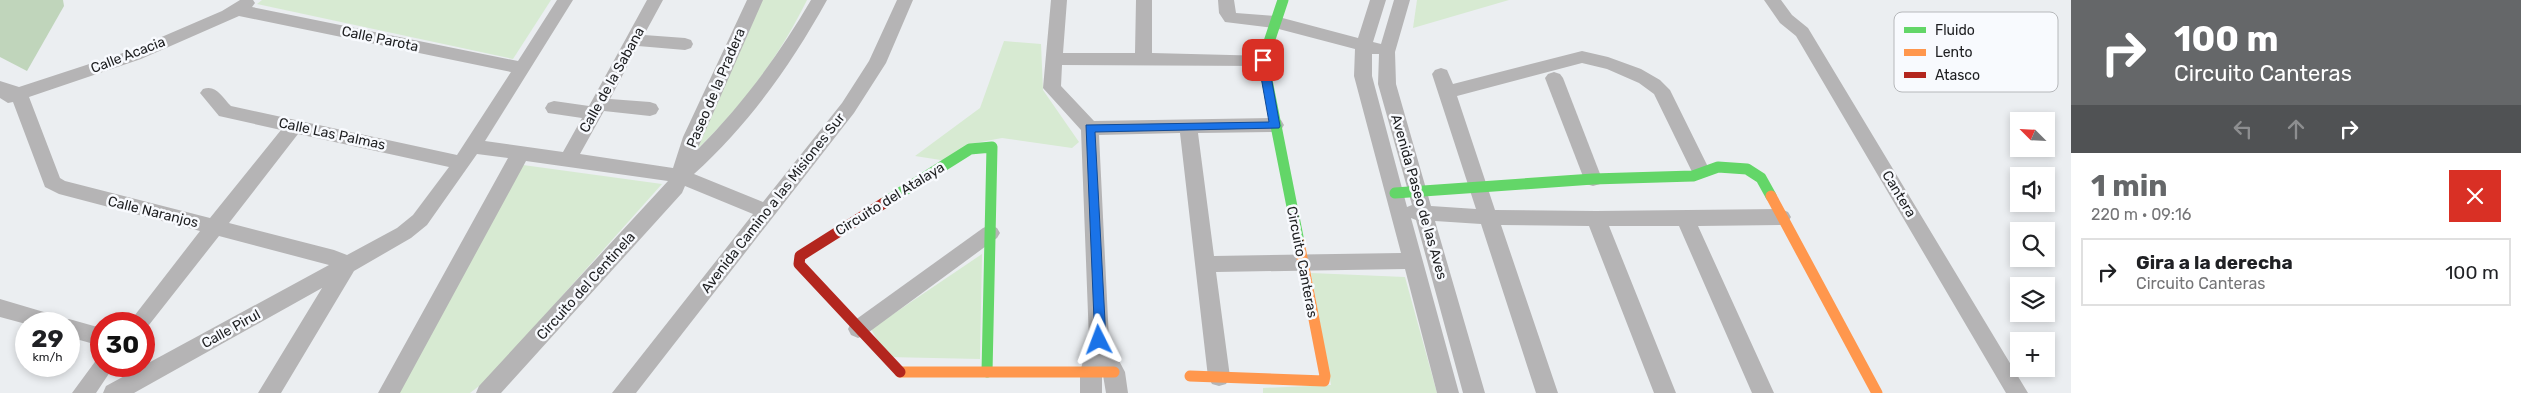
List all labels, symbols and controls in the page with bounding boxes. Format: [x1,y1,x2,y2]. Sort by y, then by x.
legend [1894,12,2058,92]
text: 100 m [2174,18,2279,60]
icon: right [2091,20,2156,85]
text: Fluido [1935,22,1975,39]
street label: Calle Parota [340,23,420,55]
street label: Calle de la Sabana [576,24,648,136]
street label: Paseo de la Pradera [683,26,749,150]
street label: Calle Acacia [88,33,168,77]
pin [1242,39,1284,81]
text: Lento [1935,44,1972,61]
icon: arrive [1249,46,1277,74]
text: Circuito Canteras [2174,60,2352,87]
text: Atasco [1935,67,1980,84]
street label: Avenida Camino a las Misiones Sur [697,109,849,296]
street label: Avenida Paseo de las Aves [1387,112,1451,282]
north arrow [2010,112,2055,158]
map controls [2010,112,2055,377]
street label: Calle Las Palmas [277,114,387,154]
icon: left [2229,115,2257,143]
icon: ahead [2282,115,2310,143]
icon: right [2335,115,2363,143]
street label: Circuito del Atalaya [832,159,948,239]
street label: Cantera [1878,167,1920,221]
button: sound [2010,167,2055,212]
text: 1 min [2091,168,2168,204]
button: close [2449,170,2501,222]
street label: Calle Naranjos [106,193,200,231]
street label: Circuito Canteras [1283,205,1321,319]
text: 220 m · 09:16 [2091,205,2191,224]
button: search [2010,222,2055,267]
street label: Circuito del Centinela [533,229,639,343]
text: Gira a la derecha [2136,251,2293,274]
icon: right [2093,258,2121,286]
text: 100 m [2445,261,2499,284]
text: Circuito Canteras [2136,274,2265,293]
button: layers [2010,277,2055,322]
street label: Calle Pirul [199,306,263,352]
speed limit sign: 30 [90,312,155,377]
position arrow [1072,313,1124,365]
text: 29 [31,324,64,353]
button: + [2010,332,2055,377]
text: km/h [33,350,62,364]

